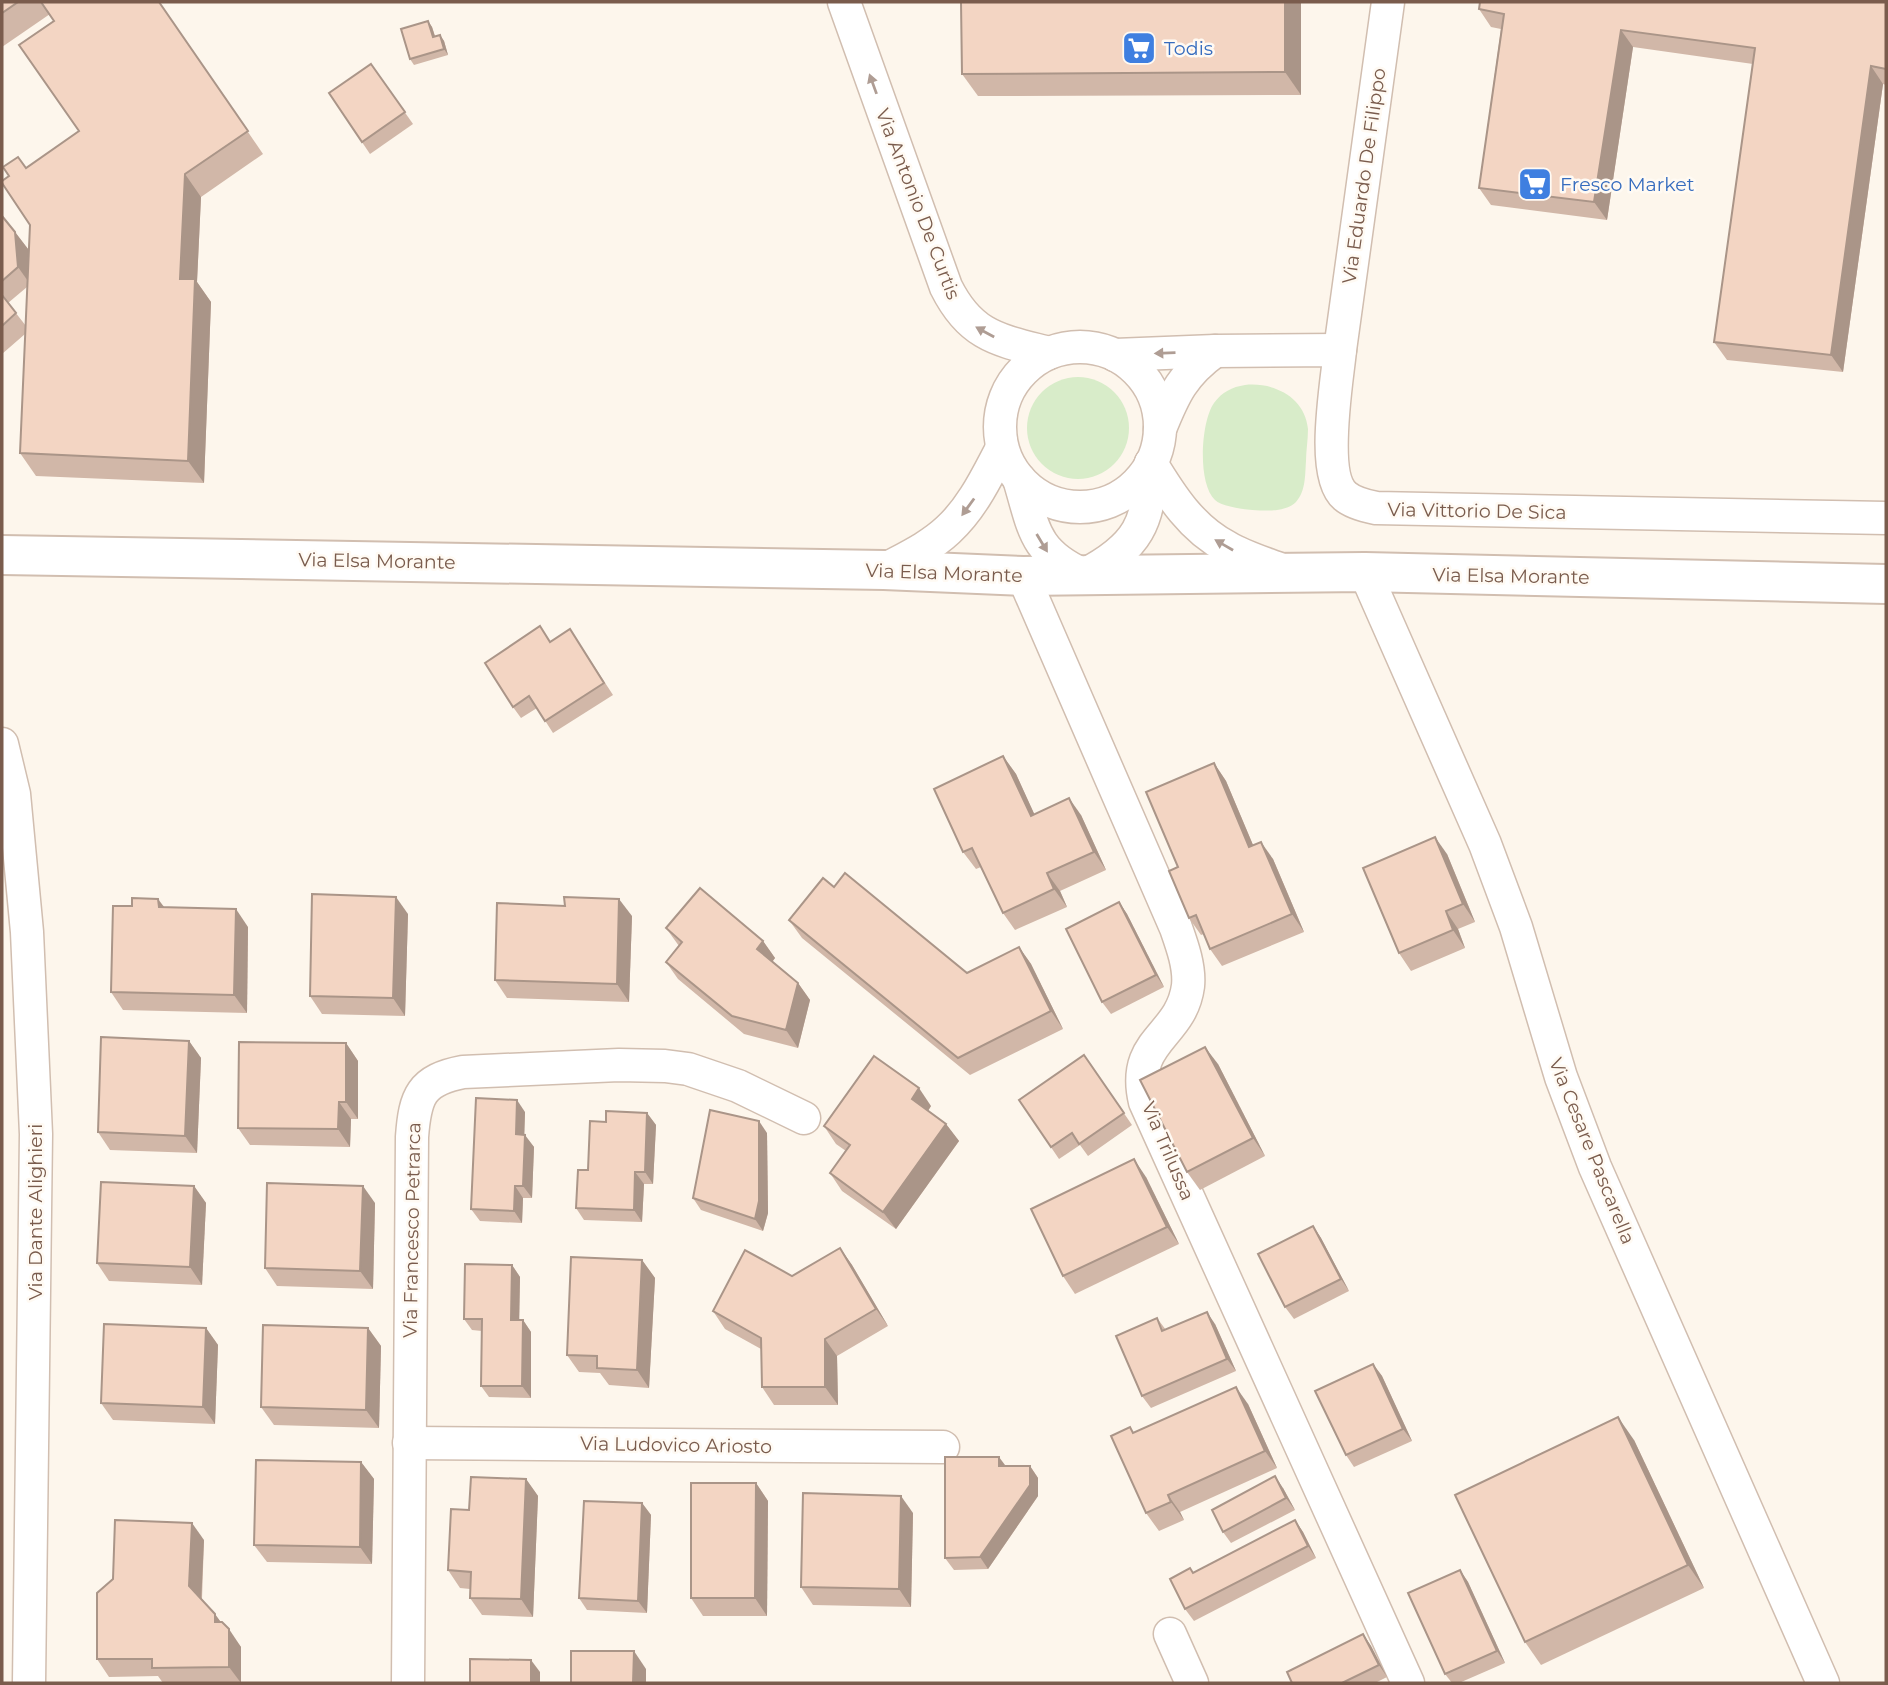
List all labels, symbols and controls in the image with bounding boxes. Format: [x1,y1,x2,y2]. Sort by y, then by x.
supermarket icon: Todis [1120,29,1158,67]
place label: Todis [1164,37,1213,60]
street label: Via Eduardo De Filippo [1337,66,1391,286]
one-way arrow [868,73,879,94]
street label: Via Antonio De Curtis [871,105,965,303]
supermarket icon: Fresco Market [1516,165,1554,203]
place label: Fresco Market [1560,173,1695,196]
one-way arrow [975,326,994,338]
one-way arrow [1154,348,1176,359]
one-way arrow [961,498,975,516]
street label: Via Vittorio De Sica [1387,498,1567,524]
one-way arrow [1036,534,1048,553]
one-way arrow [1215,539,1234,551]
street label: Via Elsa Morante [298,548,456,574]
street label: Via Elsa Morante [865,559,1023,587]
street label: Via Elsa Morante [1432,563,1590,589]
street label: Via Cesare Pascarella [1544,1054,1640,1248]
street label: Via Trilussa [1137,1098,1199,1204]
street label: Via Francesco Petrarca [399,1122,425,1338]
street label: Via Dante Alighieri [24,1124,47,1300]
street label: Via Ludovico Ariosto [580,1432,772,1458]

